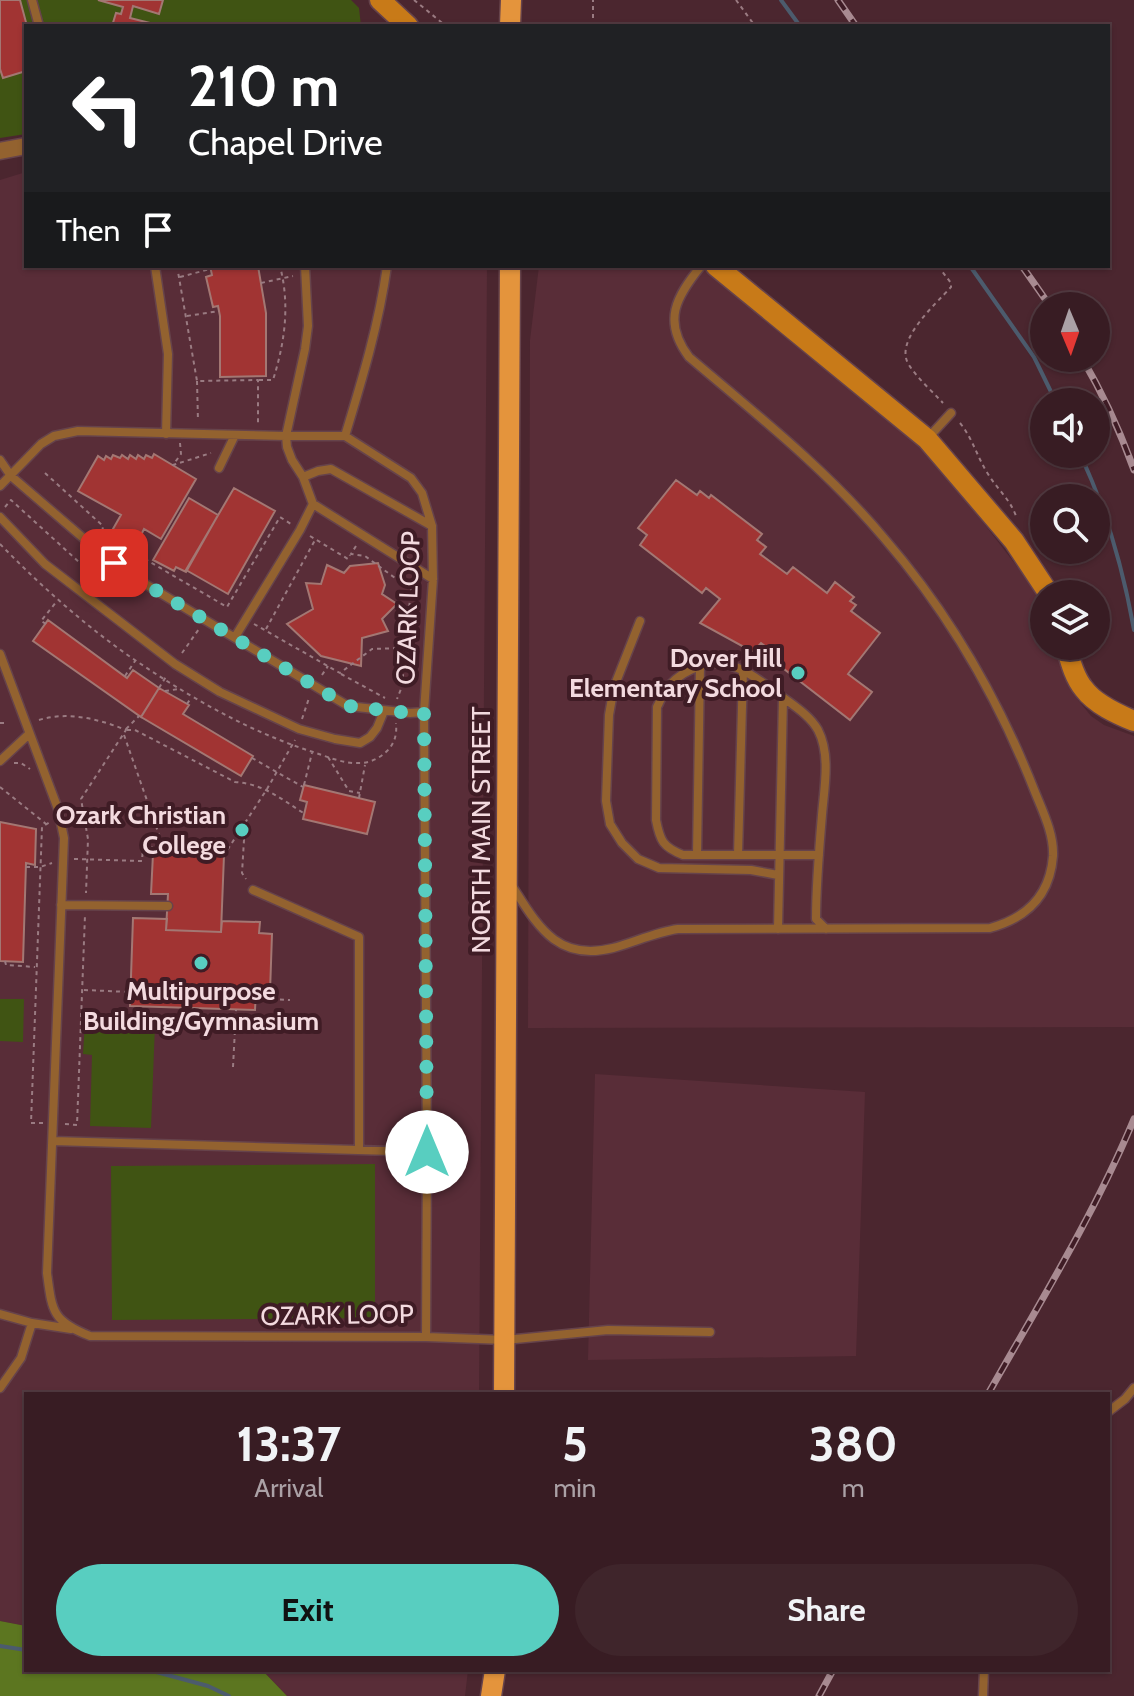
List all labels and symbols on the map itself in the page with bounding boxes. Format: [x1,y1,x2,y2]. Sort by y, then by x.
north arrow [1030,292,1110,372]
pin [80,529,148,597]
street label: OZARK LOOP [389,531,427,685]
place label: Dover Hill Elementary School [569,642,782,704]
marker: Dover Hill Elementary School [789,664,807,682]
street label: NORTH MAIN STREET [465,706,497,954]
place label: Ozark Christian College [56,799,226,861]
marker: Ozark Christian College [233,821,251,839]
marker: Multipurpose Building/Gymnasium [192,954,210,972]
place label: Multipurpose Building/Gymnasium [83,975,319,1037]
position arrow [385,1110,469,1194]
street label: OZARK LOOP [260,1298,414,1332]

